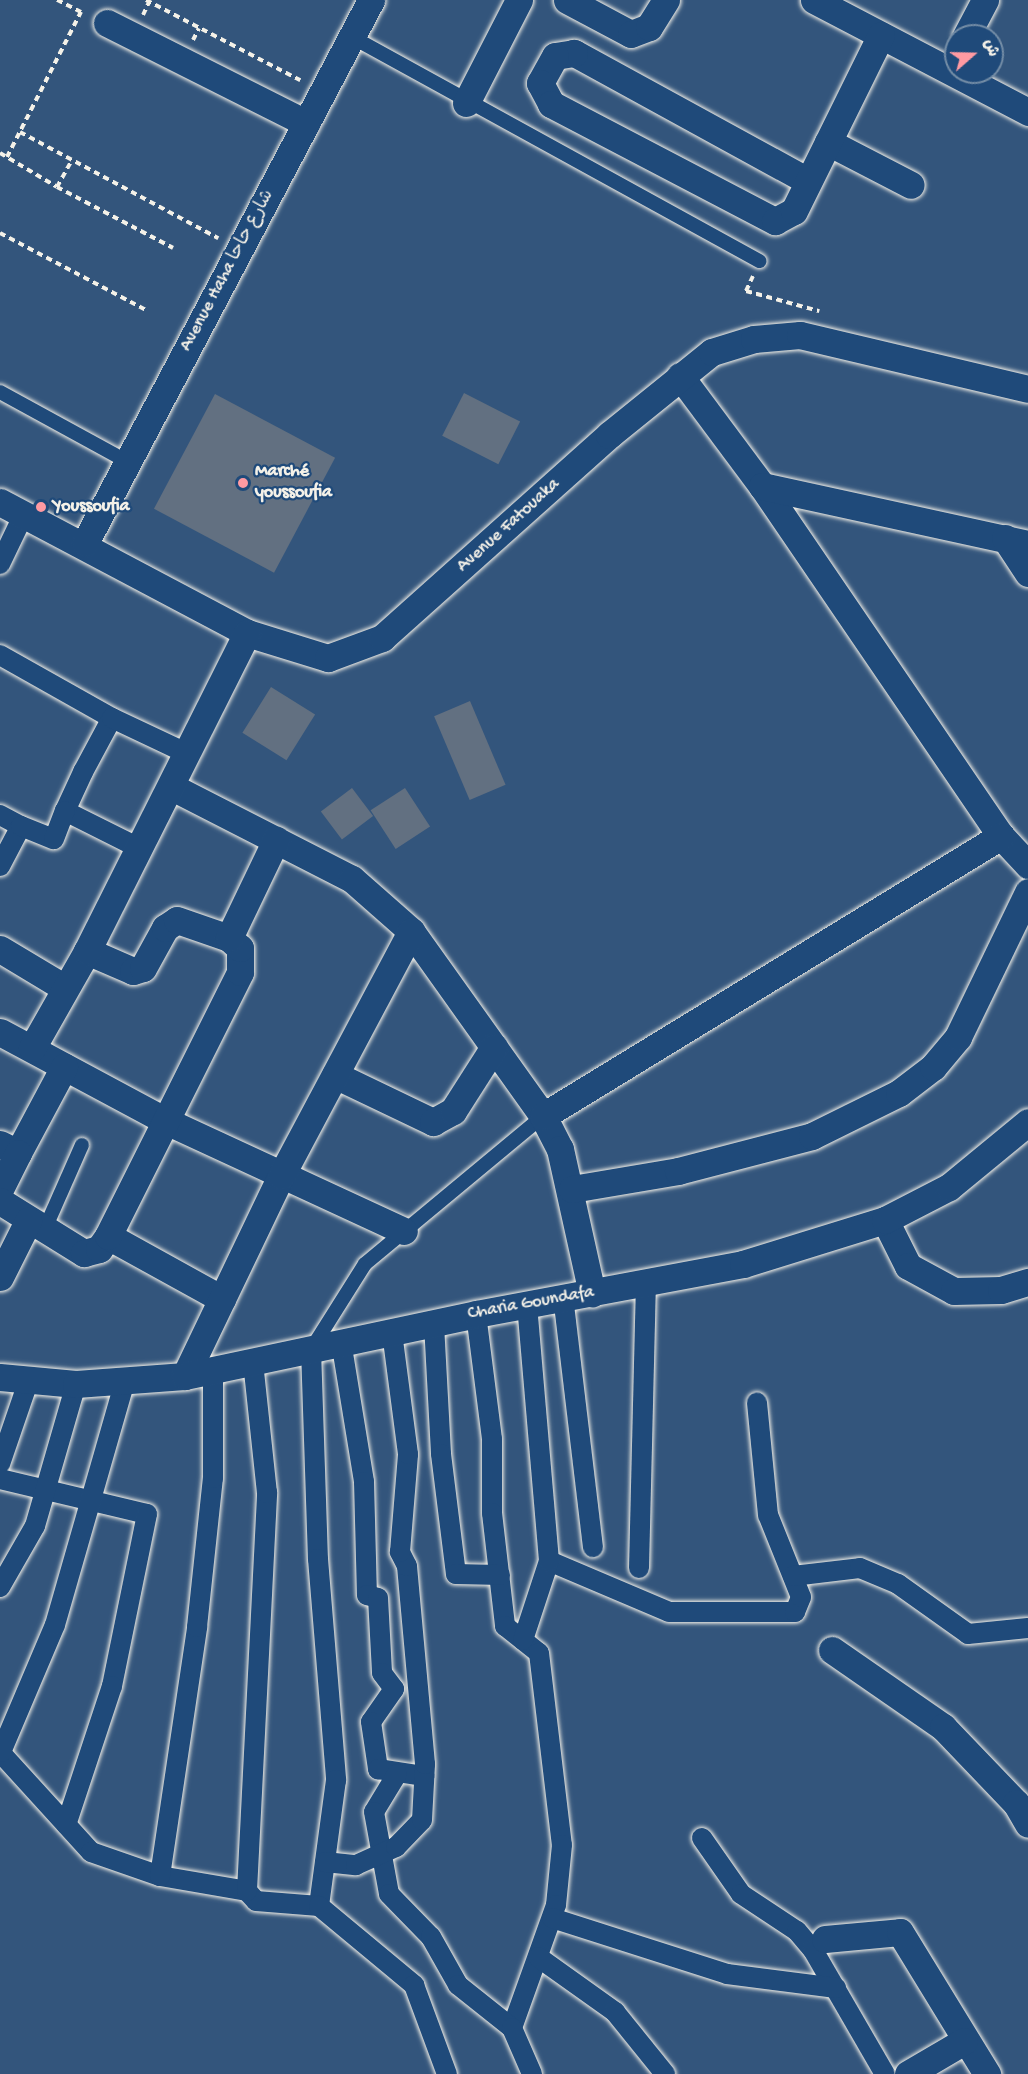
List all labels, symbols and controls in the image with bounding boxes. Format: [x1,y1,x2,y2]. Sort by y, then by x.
north arrow [944,24,1004,84]
text: ش [978,37,1001,60]
street label: Avenue Haha شارع حاحا [176,187,280,355]
place label: Marché youssoufia [255,462,332,504]
street label: Avenue Fatouaka [453,474,565,578]
marker: Marché youssoufia [236,476,250,490]
place label: Youssoufia [53,496,130,518]
marker: Youssoufia [34,500,48,514]
street label: Charia Goundafa [466,1282,596,1326]

